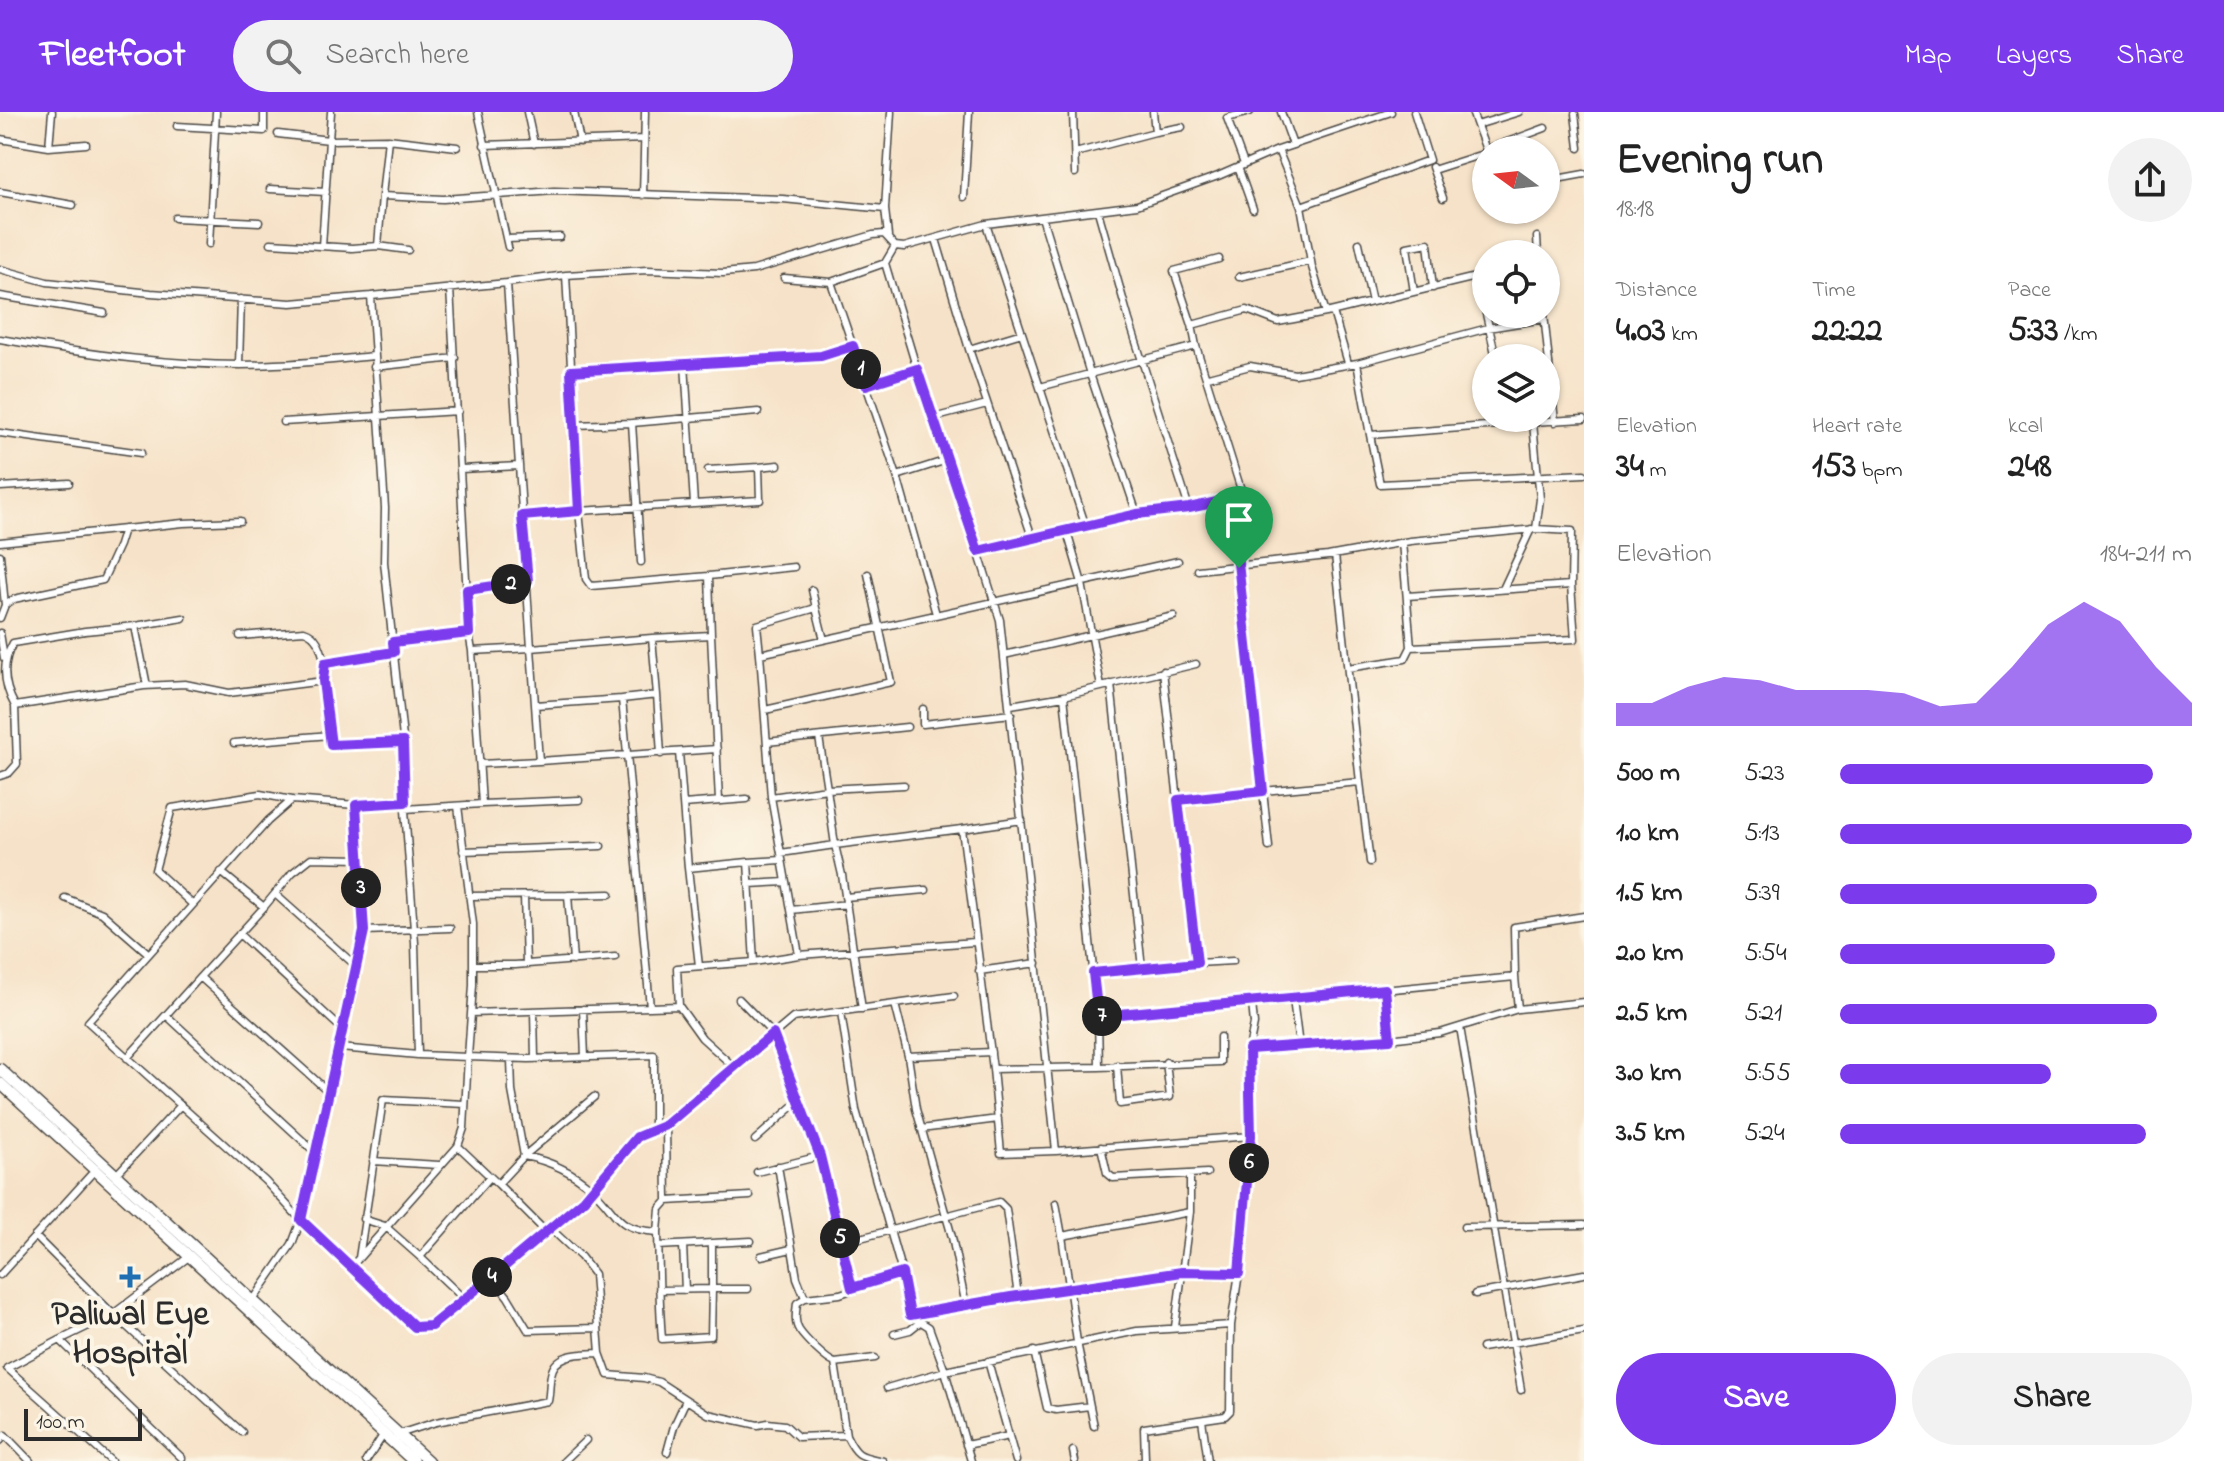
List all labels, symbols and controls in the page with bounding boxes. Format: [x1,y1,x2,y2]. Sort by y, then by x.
search box [233,20,793,92]
text: Fleetfoot [40,28,185,84]
icon: search [261,34,305,78]
text: Search here [325,34,469,78]
text: Map [1904,36,1952,77]
text: Layers [1996,36,2072,77]
text: Share [2116,36,2184,77]
text: Evening run [1616,129,1823,193]
north arrow [1472,136,1560,224]
map controls [1472,136,1560,432]
button: share [2108,138,2192,222]
text: 18:18 [1616,191,1654,229]
button: locate [1472,240,1560,328]
text: Distance [1616,275,1697,307]
text: Time [1812,275,1856,307]
text: Pace [2008,275,2051,307]
text: 4.03 [1616,307,1666,357]
text: 22:22 [1812,307,1882,357]
text: 5:33 [2008,307,2058,357]
text: km [1666,319,1698,351]
text: /km [2058,319,2097,351]
button: layers [1472,344,1560,432]
pin: 1 [841,349,881,389]
text: 1 [858,353,865,385]
text: Elevation [1616,411,1697,443]
text: Heart rate [1812,411,1902,443]
text: kcal [2008,411,2043,443]
text: 34 [1616,443,1644,493]
text: 153 [1812,443,1856,493]
text: 248 [2008,443,2052,493]
text: m [1644,455,1667,487]
text: bpm [1856,455,1902,487]
pin [1205,486,1273,568]
icon: arrive [1217,498,1261,542]
text: Elevation [1616,536,1712,574]
text: 184–211 m [2100,536,2192,574]
pin: 2 [491,564,531,604]
text: 2 [506,568,516,600]
text: 500 m [1616,755,1680,793]
text: 5:23 [1744,755,1785,793]
text: 1.0 km [1616,815,1679,853]
text: 5:13 [1744,815,1780,853]
pin: 3 [341,868,381,908]
text: 3 [356,872,366,904]
text: 1.5 km [1616,875,1683,913]
text: 5:39 [1744,875,1780,913]
text: 2.0 km [1616,935,1684,973]
text: 5:54 [1744,935,1787,973]
text: 2.5 km [1616,995,1687,1033]
text: 5:21 [1744,995,1782,1033]
pin: 7 [1082,996,1122,1036]
text: 7 [1097,1000,1107,1032]
text: 3.0 km [1616,1055,1681,1093]
text: 5:55 [1744,1055,1791,1093]
text: 3.5 km [1616,1115,1685,1153]
text: 5:24 [1744,1115,1785,1153]
pin: 6 [1229,1143,1269,1183]
text: 6 [1244,1147,1254,1179]
pin: 5 [820,1218,860,1258]
text: 5 [834,1222,846,1254]
pin: 4 [472,1257,512,1297]
text: 4 [487,1261,497,1293]
marker: Paliwal Eye Hospital [119,1266,141,1288]
place label: Paliwal Eye Hospital [51,1291,209,1380]
button: Save [1616,1353,1896,1445]
button: Share [1912,1353,2192,1445]
scale bar [24,1405,142,1441]
text: 100 m [36,1407,85,1439]

